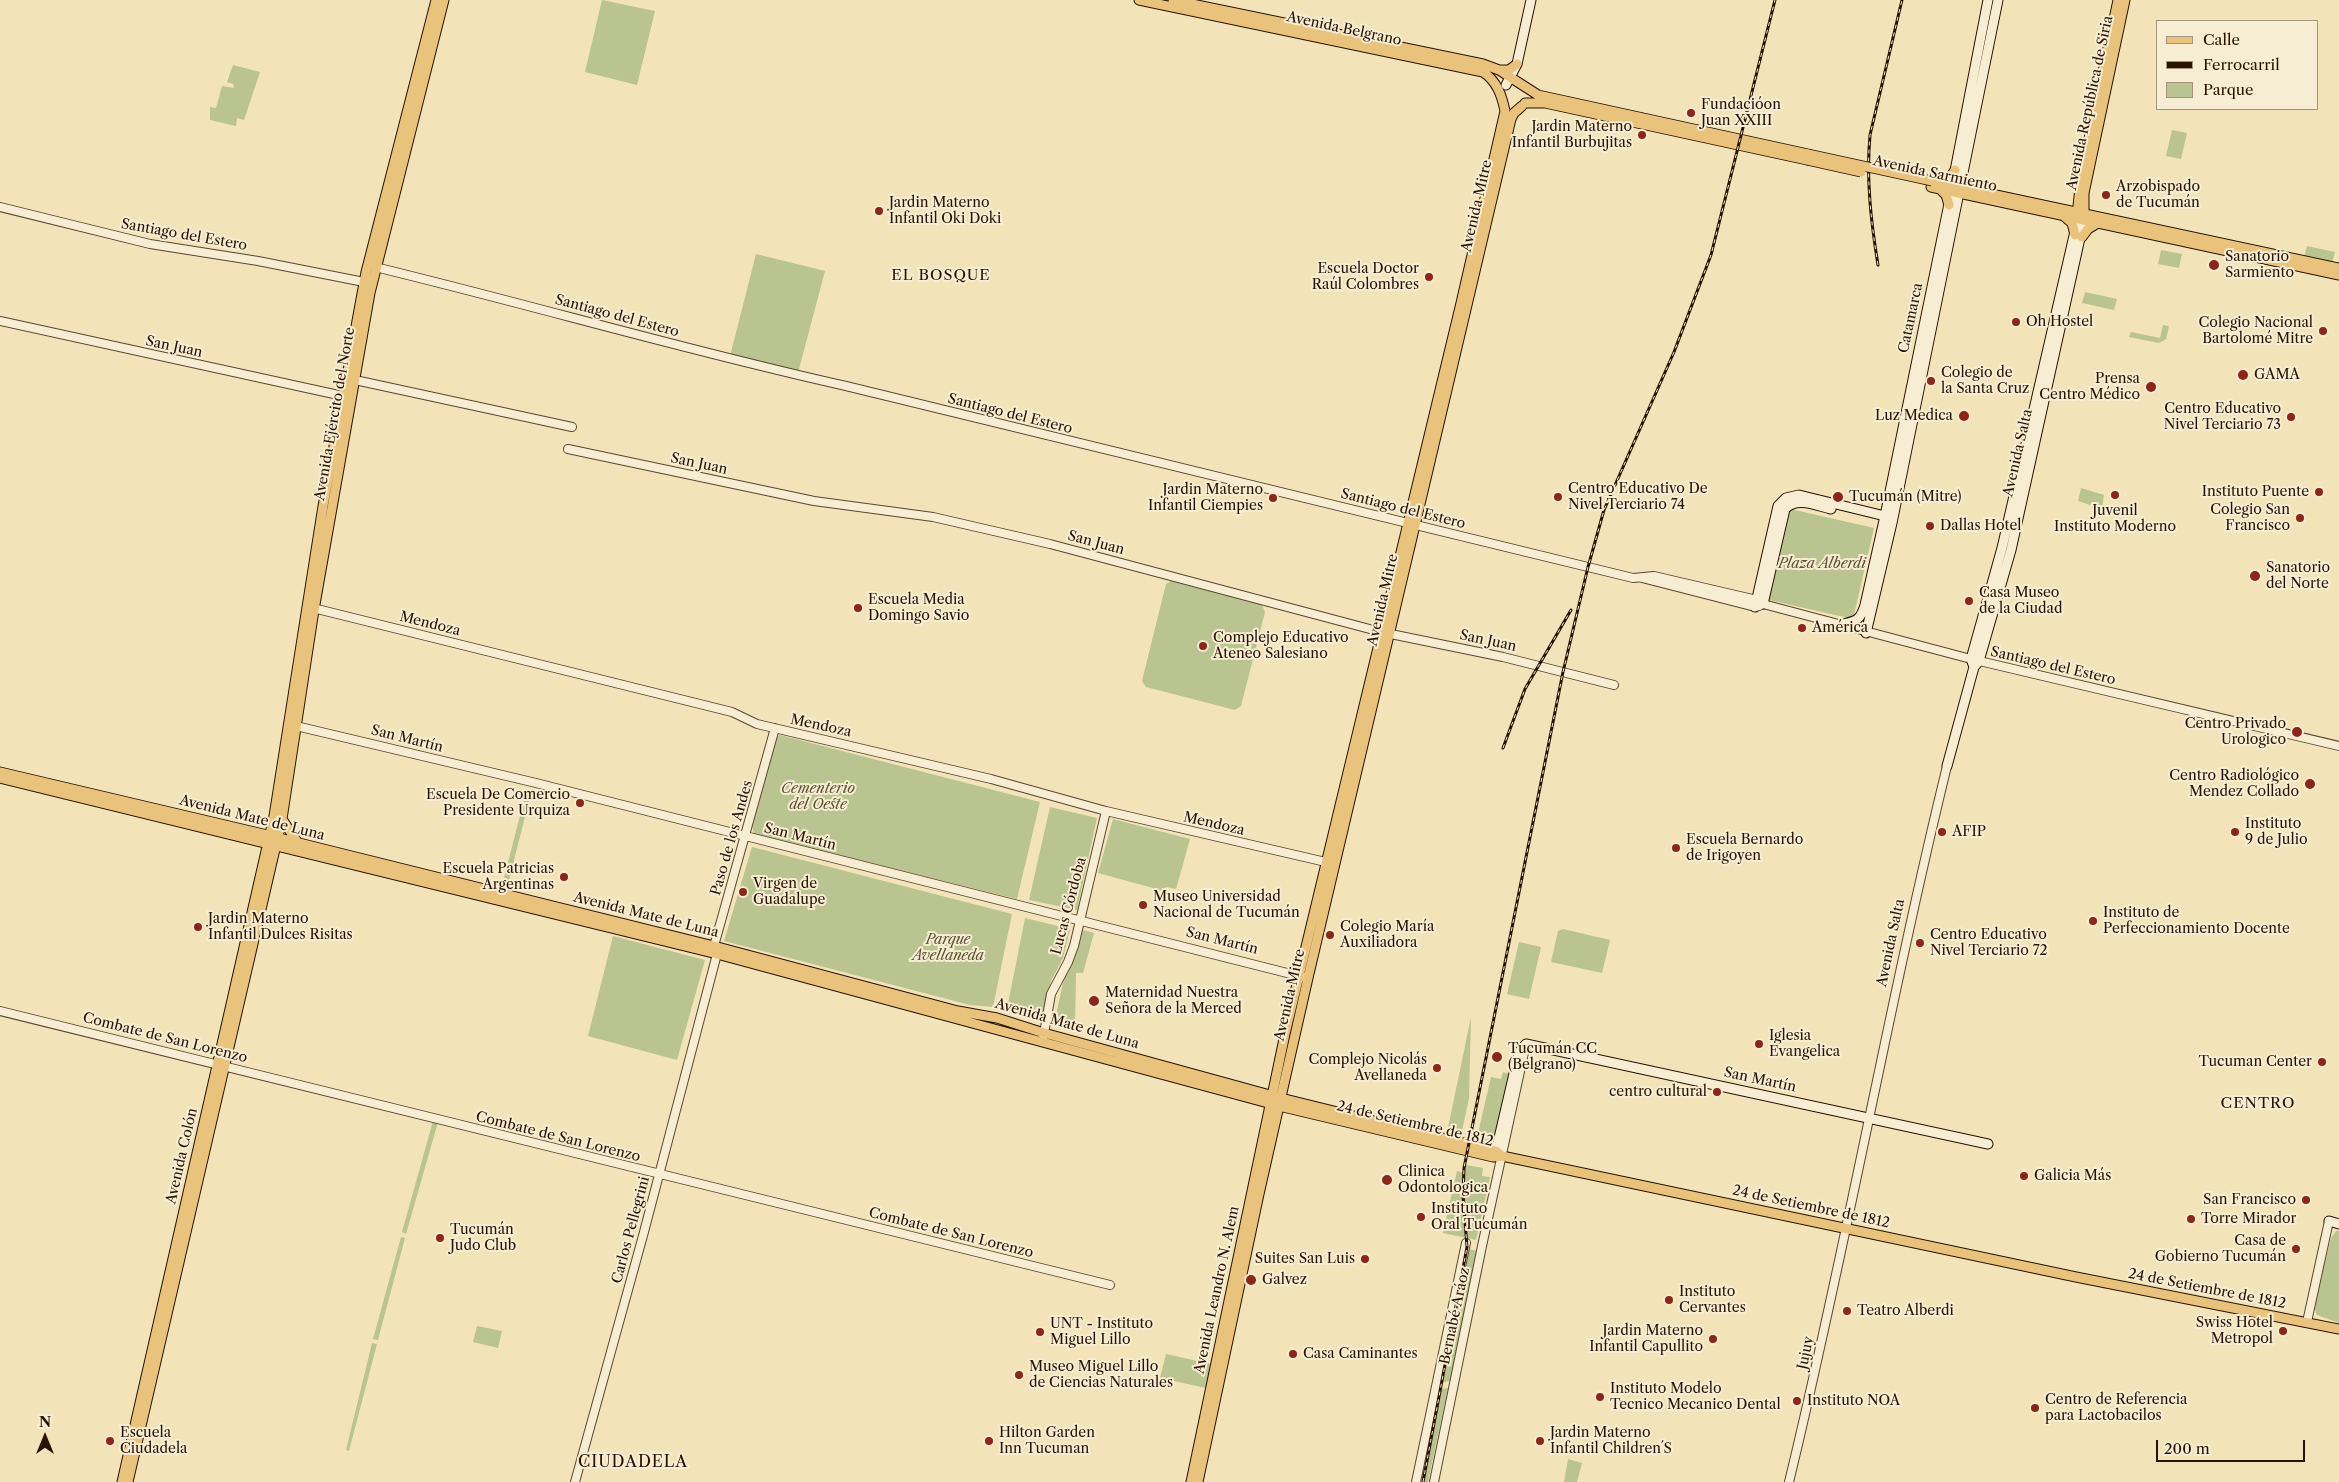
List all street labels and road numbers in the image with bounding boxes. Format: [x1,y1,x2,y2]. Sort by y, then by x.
street label: Avenida Belgrano [1285,9,1403,49]
street label: Avenida República de Siria [2063,14,2117,192]
street label: Avenida Sarmiento [1872,153,1998,195]
street label: Avenida Mitre [1458,158,1496,254]
street label: Santiago del Estero [120,216,248,254]
street label: Catamarca [1895,281,1927,355]
street label: Santiago del Estero [553,291,681,341]
street label: Avenida Ejército del Norte [311,326,359,502]
street label: San Juan [144,333,204,361]
street label: Santiago del Estero [946,390,1074,438]
street label: Avenida Salta [2000,408,2036,498]
street label: San Juan [669,450,729,478]
street label: Santiago del Estero [1339,485,1467,533]
street label: San Juan [1066,527,1126,559]
street label: Avenida Mitre [1364,552,1402,648]
street label: Mendoza [398,608,462,640]
street label: San Juan [1458,627,1518,655]
street label: Santiago del Estero [1989,643,2117,689]
street label: Mendoza [789,711,853,741]
street label: San Martín [369,722,445,756]
street label: Paso de los Andes [708,778,756,898]
street label: Avenida Mate de Luna [178,792,326,844]
street label: Mendoza [1182,809,1246,839]
street label: San Martín [762,820,838,854]
street label: Lucas Córdoba [1048,855,1090,957]
street label: Avenida Mate de Luna [572,889,720,941]
street label: Avenida Salta [1873,898,1909,988]
street label: San Martín [1184,924,1260,958]
street label: Avenida Mitre [1271,947,1309,1043]
street label: Avenida Mate de Luna [993,995,1141,1053]
street label: Combate de San Lorenzo [81,1009,249,1067]
street label: San Martín [1722,1064,1798,1096]
street label: 24 de Setiembre de 1812 [1335,1098,1495,1150]
street label: Avenida Colón [163,1106,201,1206]
street label: Combate de San Lorenzo [474,1108,642,1166]
street label: Carlos Pellegrini [609,1175,653,1285]
street label: 24 de Setiembre de 1812 [1731,1182,1891,1232]
street label: Combate de San Lorenzo [867,1204,1035,1262]
street label: Avenida Leandro N. Alem [1191,1205,1243,1375]
street label: 24 de Setiembre de 1812 [2127,1265,2287,1313]
street label: Bernabé Aráoz [1436,1266,1474,1366]
street label: Jujuy [1794,1335,1818,1371]

